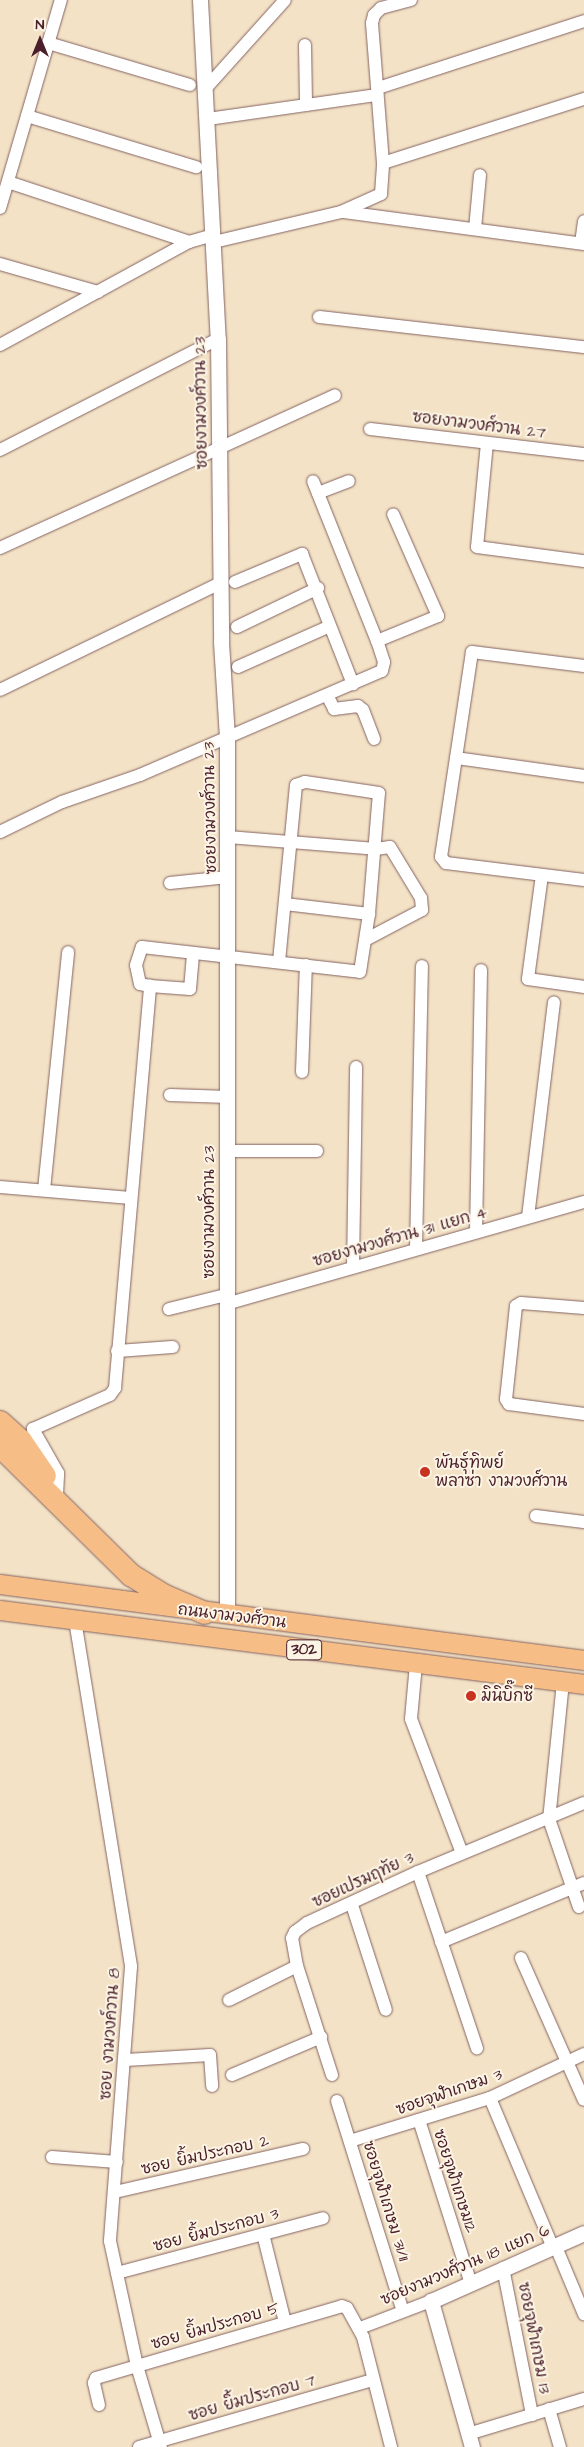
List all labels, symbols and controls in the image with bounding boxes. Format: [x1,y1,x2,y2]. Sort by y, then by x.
north arrow [15,15,65,65]
text: N [36,15,44,35]
street label: ซอยงามวงศ์วาน 23 [190,336,212,470]
street label: ซอยงามวงศ์วาน 27 [411,407,547,443]
street label: ซอยงามวงศ์วาน 23 [199,741,221,875]
street label: ซอยงามวงศ์วาน 23 [199,1146,219,1278]
street label: ซอยงามวงศ์วาน 31 แยก 4 [311,1203,489,1271]
place label: พันธุ์ทิพย์ พลาซ่า งามวงศ์วาน [435,1453,567,1491]
marker: พันธุ์ทิพย์ พลาซ่า งามวงศ์วาน [419,1466,431,1478]
street label: ถนนงามวงศ์วาน [177,1600,287,1632]
road number: 302 [285,1638,323,1662]
place label: มินิบิ๊กซี [481,1686,533,1706]
marker: มินิบิ๊กซี [465,1690,477,1702]
street label: ซอยเปรมฤทัย 3 [309,1848,417,1912]
street label: ซอย งามวงค์วาน 8 [96,1967,124,2101]
street label: ซอยจุฬาเกษม 3 [393,2065,505,2119]
street label: ซอยจุฬาเกษม12 [429,2127,481,2235]
street label: ซอย ยิ้มประกอบ 2 [139,2131,271,2179]
street label: ซอยจุฬาเกษม 31/11 [359,2139,413,2263]
street label: ซอย ยิ้มประกอบ 3 [151,2204,281,2256]
street label: ซอยงามวงศ์วาน 18 แยก 6 [378,2221,552,2309]
street label: ซอยจุฬาเกษม 13 [514,2281,554,2395]
street label: ซอย ยิ้มประกอบ 5 [149,2299,281,2353]
street label: ซอย ยิ้มประกอบ 7 [186,2371,318,2425]

